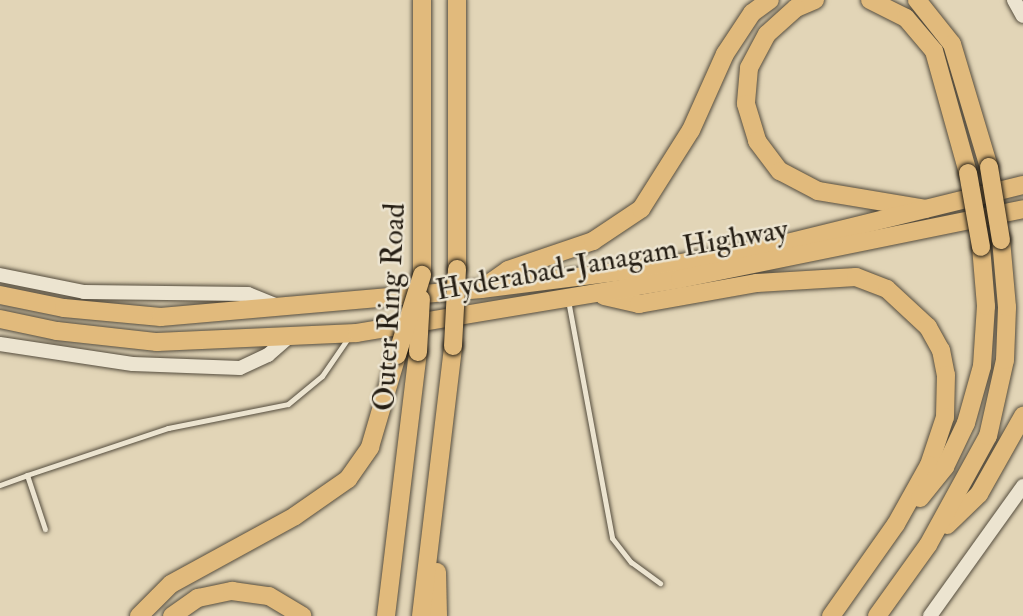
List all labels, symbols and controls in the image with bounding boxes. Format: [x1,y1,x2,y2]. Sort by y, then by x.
street label: Outer Ring Road [367,202,413,412]
street label: Hyderabad-Janagam Highway [433,211,791,309]

